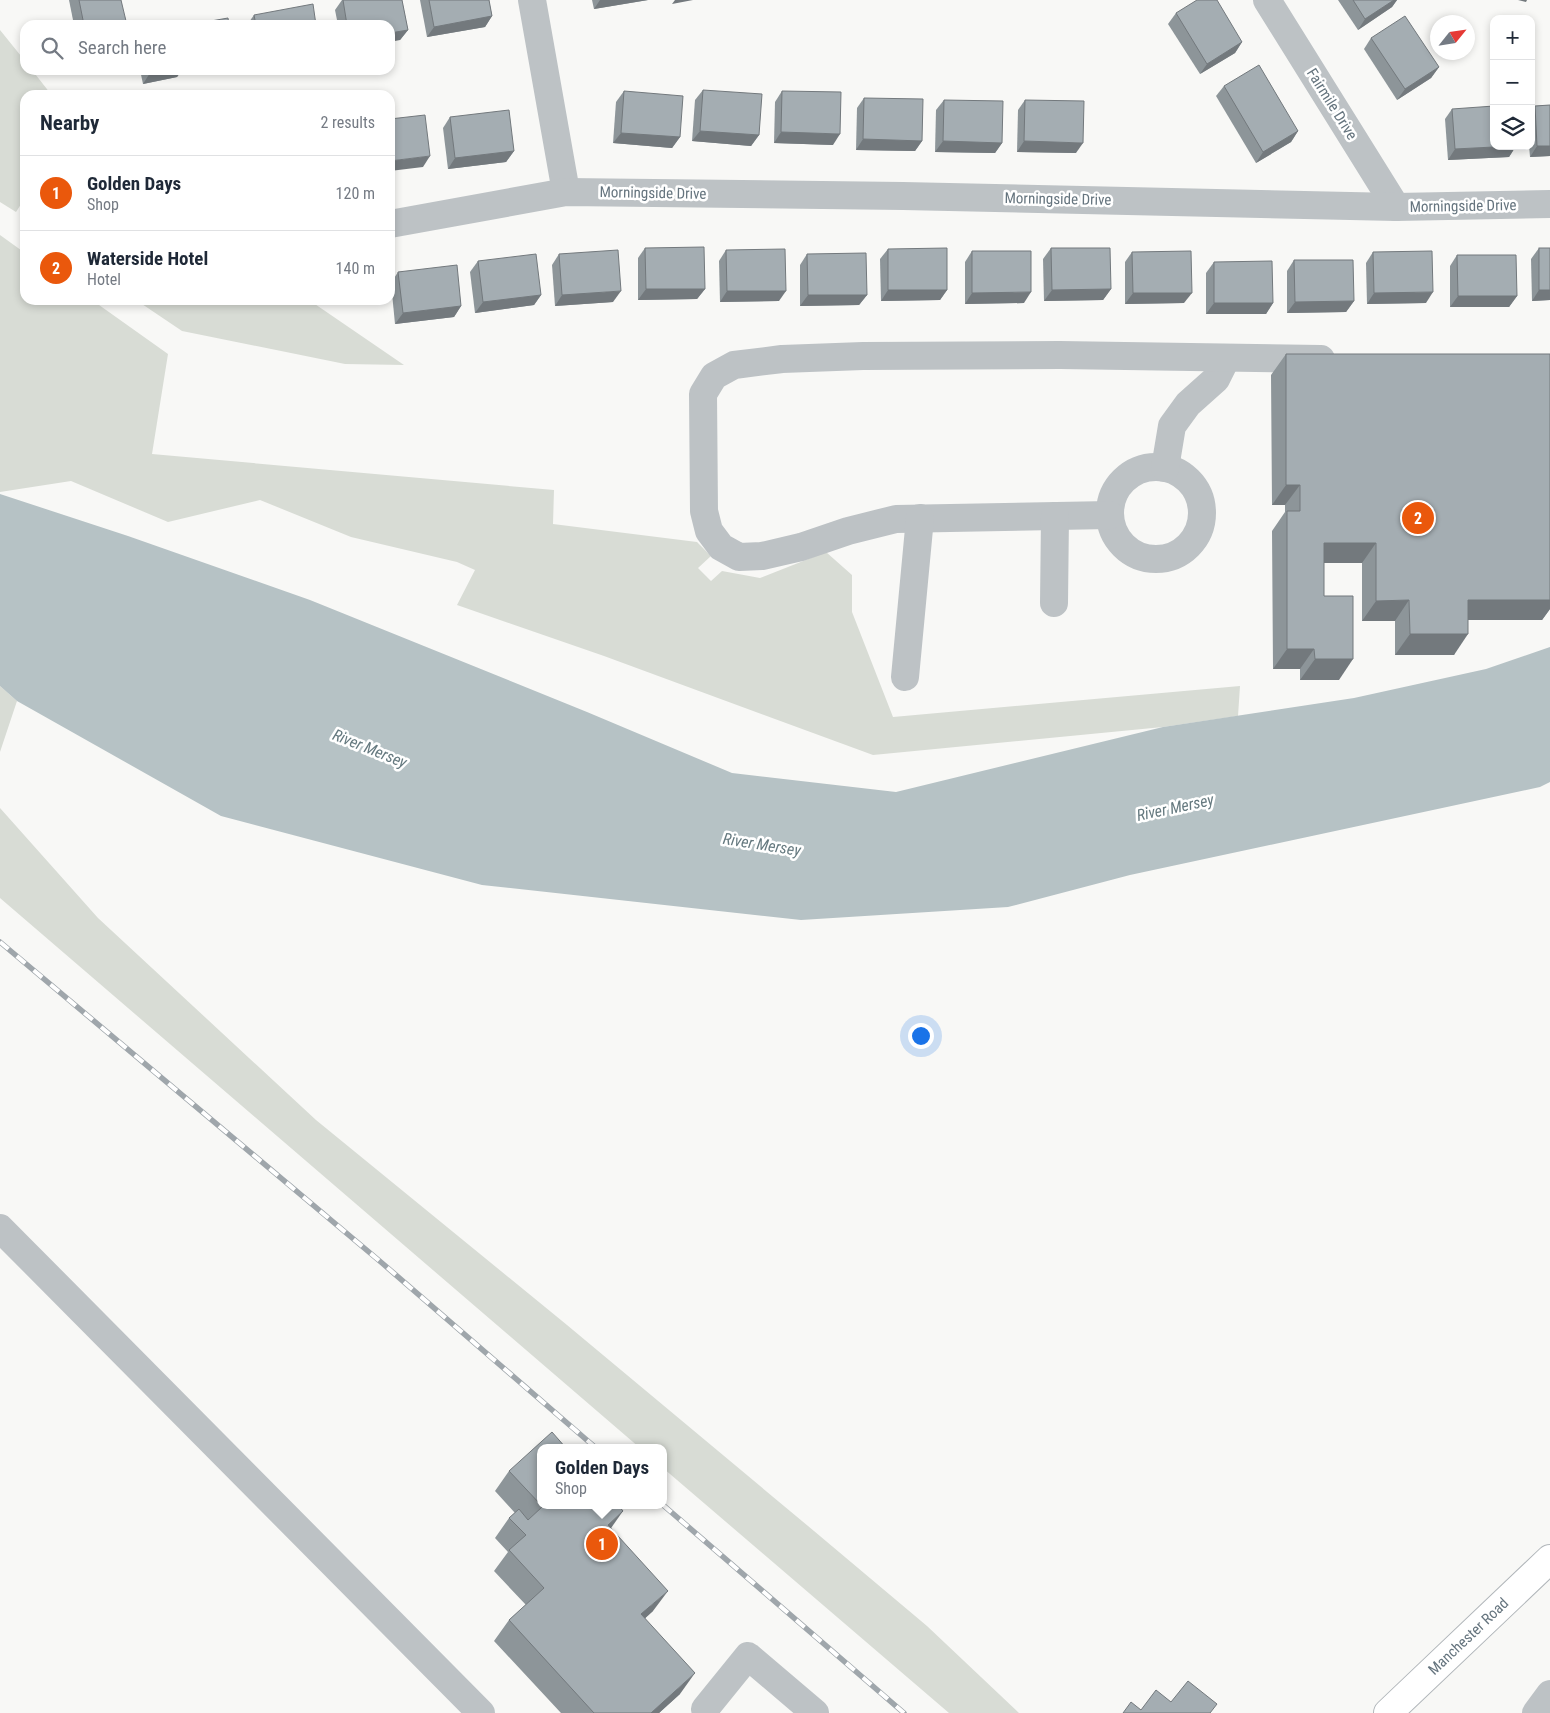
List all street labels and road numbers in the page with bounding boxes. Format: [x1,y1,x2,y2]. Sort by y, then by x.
street label: Fairmile Drive [1303,65,1361,143]
street label: Morningside Drive [599,183,707,203]
street label: Morningside Drive [1004,189,1112,209]
street label: Morningside Drive [1409,196,1517,216]
street label: Manchester Road [1425,1594,1512,1679]

